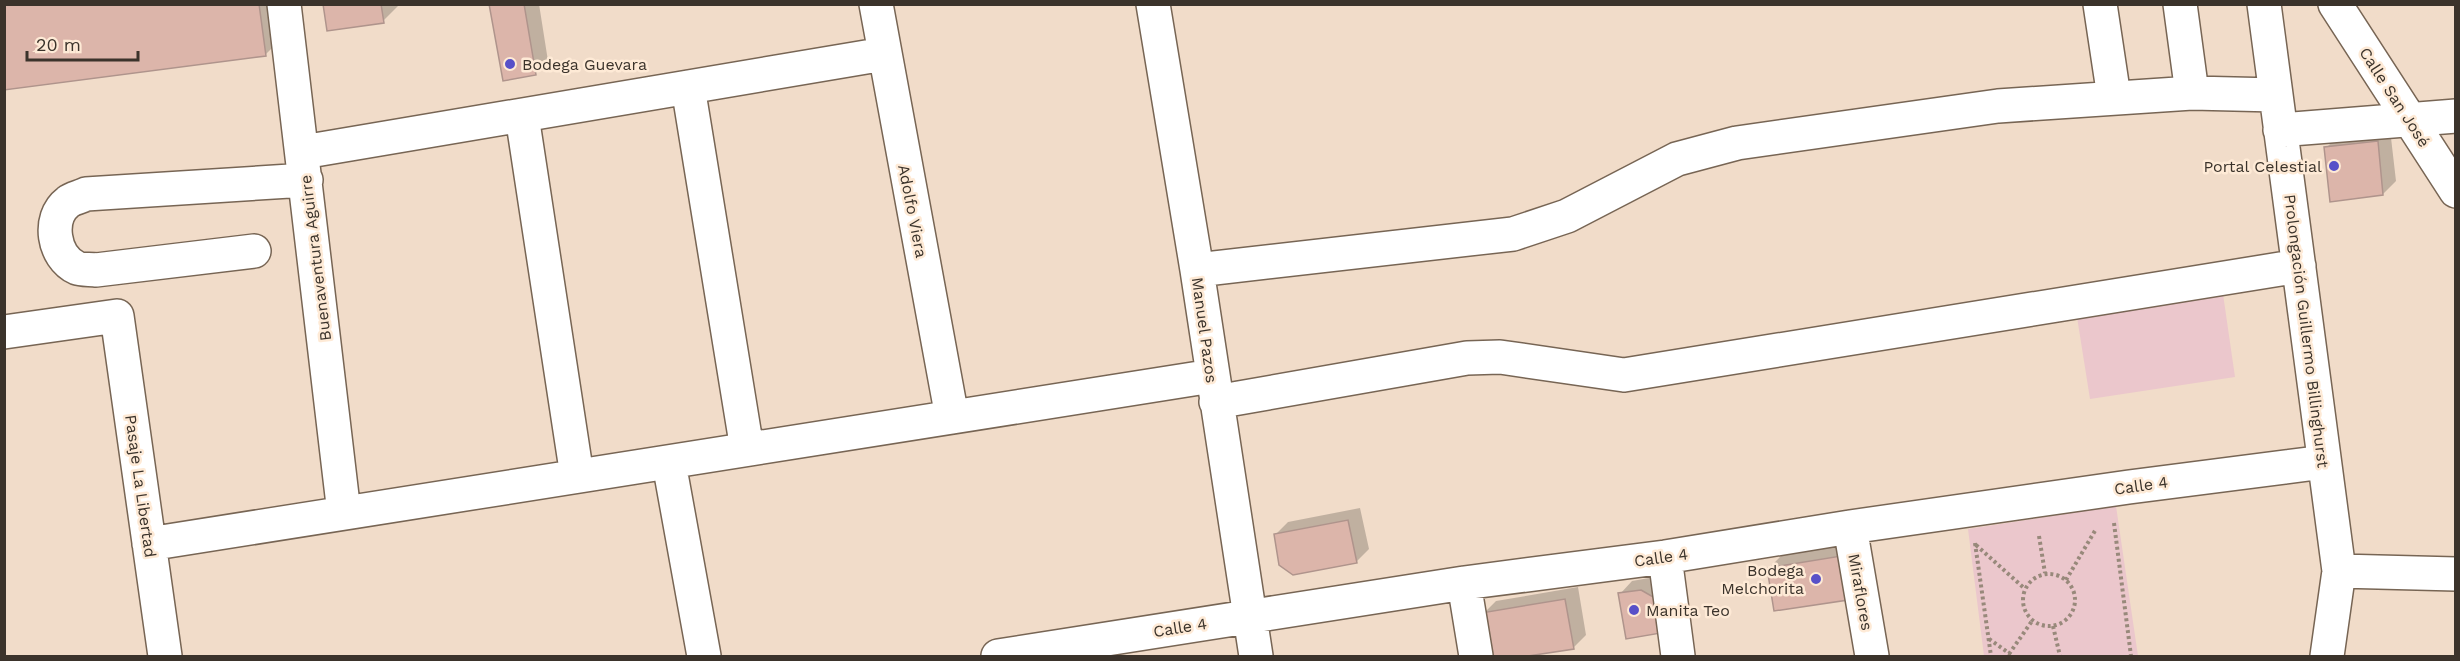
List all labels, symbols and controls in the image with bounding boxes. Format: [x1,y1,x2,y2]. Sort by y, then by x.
scale bar [27,24,138,62]
text: 20 m [36,34,81,55]
street label: Calle San José [2355,44,2434,151]
place label: Bodega Guevara [522,55,647,74]
marker: Bodega Guevara [503,57,517,71]
place label: Portal Celestial [2204,157,2322,176]
marker: Portal Celestial [2327,159,2341,173]
street label: Adolfo Viera [894,163,931,259]
street label: Buenaventura Aguirre [296,174,335,342]
street label: Prolongación Guillermo Billinghurst [2280,193,2333,469]
street label: Manuel Pazos [1188,276,1221,384]
street label: Pasaje La Libertad [121,414,160,559]
street label: Calle 4 [2113,472,2169,499]
street label: Calle 4 [1633,544,1689,571]
street label: Miraflores [1844,552,1877,632]
place label: Bodega Melchorita [1721,561,1804,598]
marker: Bodega Melchorita [1809,572,1823,586]
place label: Manita Teo [1646,601,1730,620]
marker: Manita Teo [1627,603,1641,617]
street label: Calle 4 [1152,614,1209,641]

